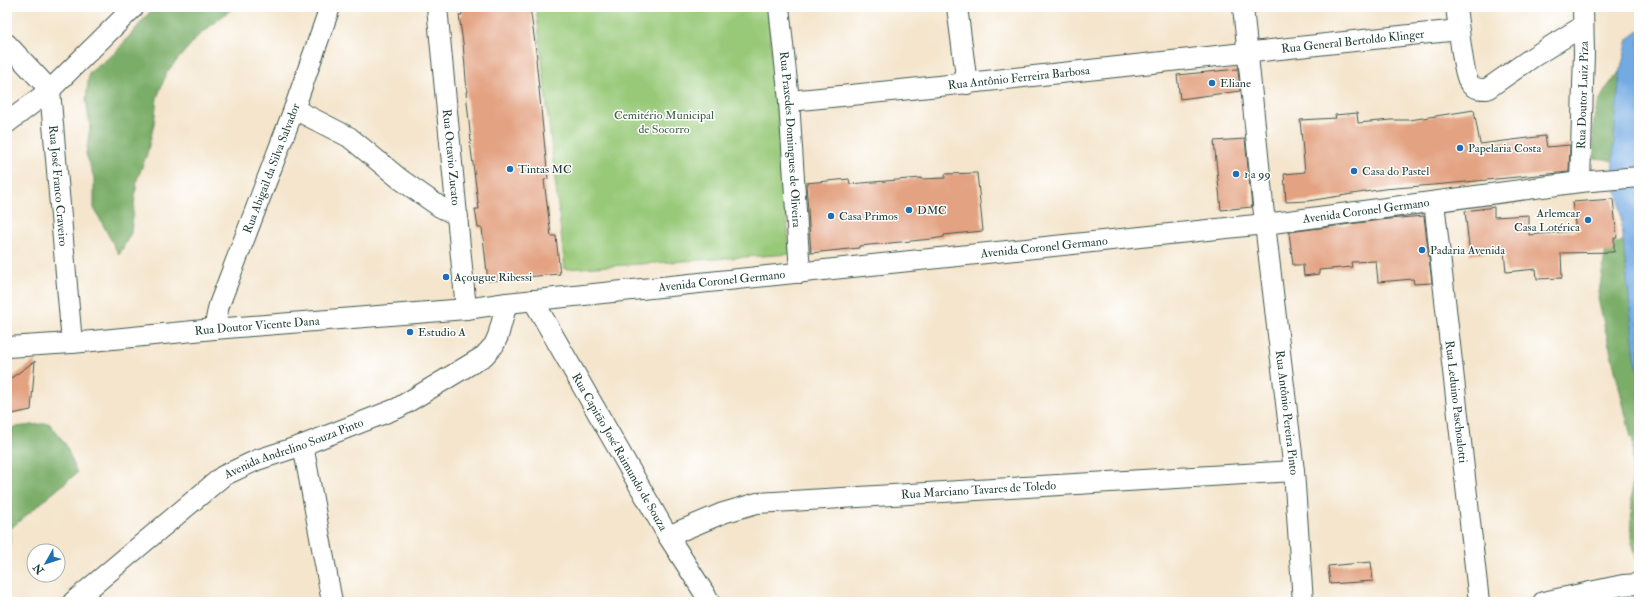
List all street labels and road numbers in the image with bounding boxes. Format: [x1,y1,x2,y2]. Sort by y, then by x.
street label: Rua General Bertoldo Klinger [1280,26,1426,57]
street label: Rua Doutor Luiz Piza [1574,40,1592,149]
street label: Rua Praxedes Domingues de Oliveira [776,51,804,229]
street label: Rua Antônio Ferreira Barbosa [947,63,1092,93]
street label: Rua Abigail da Silva Salvador [240,101,304,236]
street label: Rua Octavio Zucato [439,109,463,206]
street label: Rua José Franco Craveiro [45,124,71,247]
street label: Avenida Coronel Germano [1301,195,1430,227]
street label: Avenida Coronel Germano [979,233,1109,262]
street label: Avenida Coronel Germano [657,267,786,295]
street label: Rua Doutor Vicente Dana [194,314,321,339]
street label: Rua Leduino Paschoalotti [1442,340,1470,464]
street label: Rua Antônio Pereira Pinto [1272,349,1301,476]
street label: Rua Capitão José Raimundo de Souza [568,370,671,535]
street label: Avenida Andrelino Souza Pinto [221,415,366,483]
street label: Rua Marciano Tavares de Toledo [901,478,1057,502]

